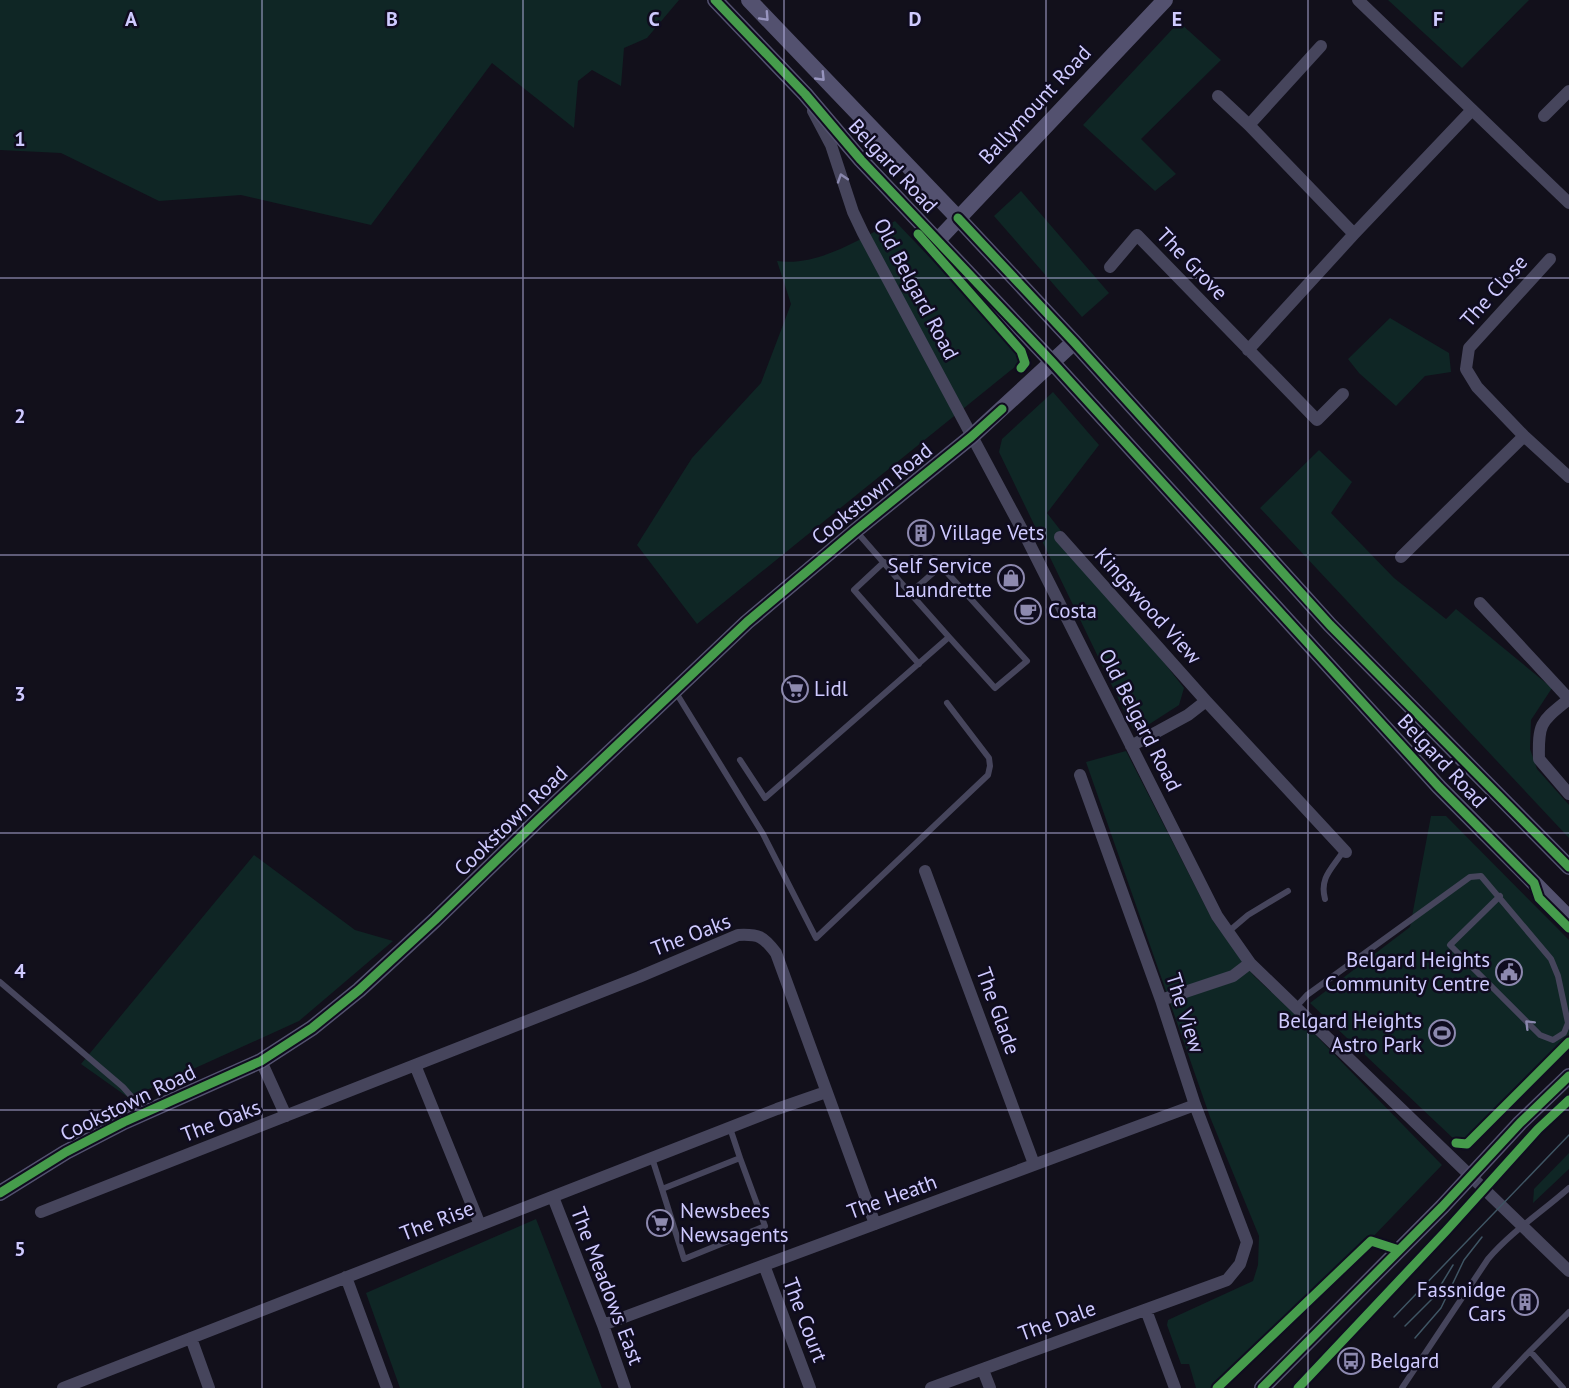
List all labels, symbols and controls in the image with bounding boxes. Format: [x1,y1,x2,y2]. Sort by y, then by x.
text: A [125,6,138,32]
text: B [386,6,398,32]
text: C [648,6,660,32]
text: D [909,6,922,32]
text: E [1172,6,1182,32]
text: F [1433,6,1443,32]
one-way arrow [758,11,769,21]
street label: Ballymount Road [973,39,1097,170]
one-way arrow [814,69,825,80]
street label: Belgard Road [843,113,944,218]
text: 1 [14,126,26,152]
one-way arrow [837,173,850,184]
street label: Old Belgard Road [868,213,965,364]
street label: The Grove [1151,222,1234,306]
street label: The Close [1454,249,1533,333]
text: 2 [14,403,26,429]
street label: Cookstown Road [806,437,938,551]
building icon: Village Vets [906,518,936,548]
place label: Village Vets [939,519,1045,546]
street label: Kingswood View [1089,542,1208,670]
place label: Self Service Laundrette [887,552,992,603]
shop icon: Self Service Laundrette [996,563,1026,593]
cafe icon: Costa [1013,596,1043,626]
place label: Costa [1048,597,1097,624]
street label: Old Belgard Road [1093,644,1188,796]
supermarket icon: Lidl [780,674,810,704]
place label: Lidl [814,675,848,702]
text: 3 [14,681,26,707]
street label: Belgard Road [1392,708,1493,813]
street label: Cookstown Road [448,760,573,882]
street label: The Oaks [647,907,734,962]
place label: Belgard Heights Community Centre [1325,946,1490,997]
public building icon: Belgard Heights Community Centre [1494,957,1524,987]
text: 4 [14,958,26,984]
street label: The Glade [970,964,1027,1058]
street label: The View [1160,970,1211,1057]
place label: Belgard Heights Astro Park [1278,1007,1422,1058]
sports icon: Belgard Heights Astro Park [1427,1018,1457,1048]
one-way arrow [1526,1021,1537,1032]
street label: Cookstown Road [56,1058,200,1147]
street label: The Oaks [177,1093,264,1148]
street label: The Heath [843,1168,940,1225]
street label: The Rise [396,1194,478,1247]
place label: Newsbees Newsagents [680,1197,789,1248]
street label: The Meadows East [565,1203,650,1369]
supermarket icon: Newsbees Newsagents [645,1208,675,1238]
text: 5 [14,1236,26,1262]
street label: The Court [777,1274,834,1366]
place label: Fassnidge Cars [1417,1276,1506,1327]
building icon: Fassnidge Cars [1510,1287,1540,1317]
street label: The Dale [1014,1294,1099,1347]
bus stop icon: Belgard [1336,1346,1366,1376]
place label: Belgard [1370,1347,1439,1374]

